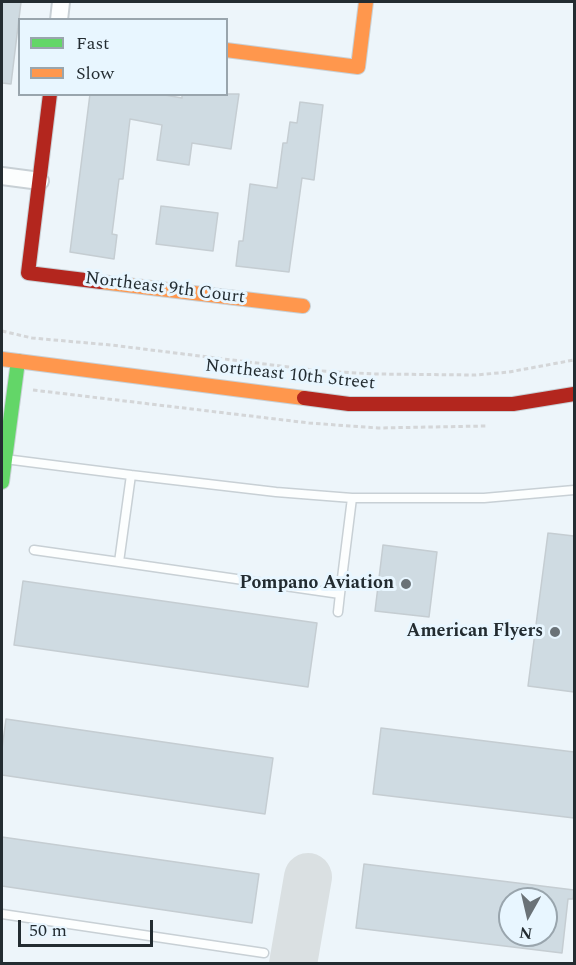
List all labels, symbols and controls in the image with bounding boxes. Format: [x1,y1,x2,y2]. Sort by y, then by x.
legend [18,18,228,96]
text: Fast [76,30,109,57]
text: Slow [76,60,114,87]
street label: Northeast 9th Court [84,268,246,310]
street label: Northeast 10th Street [204,356,376,396]
place label: Pompano Aviation [239,573,394,595]
marker: Pompano Aviation [399,577,413,591]
place label: American Flyers [406,621,543,643]
marker: American Flyers [548,625,562,639]
north arrow [498,887,558,947]
scale bar [21,908,156,946]
text: 50 m [29,917,67,944]
text: N [518,920,534,946]

